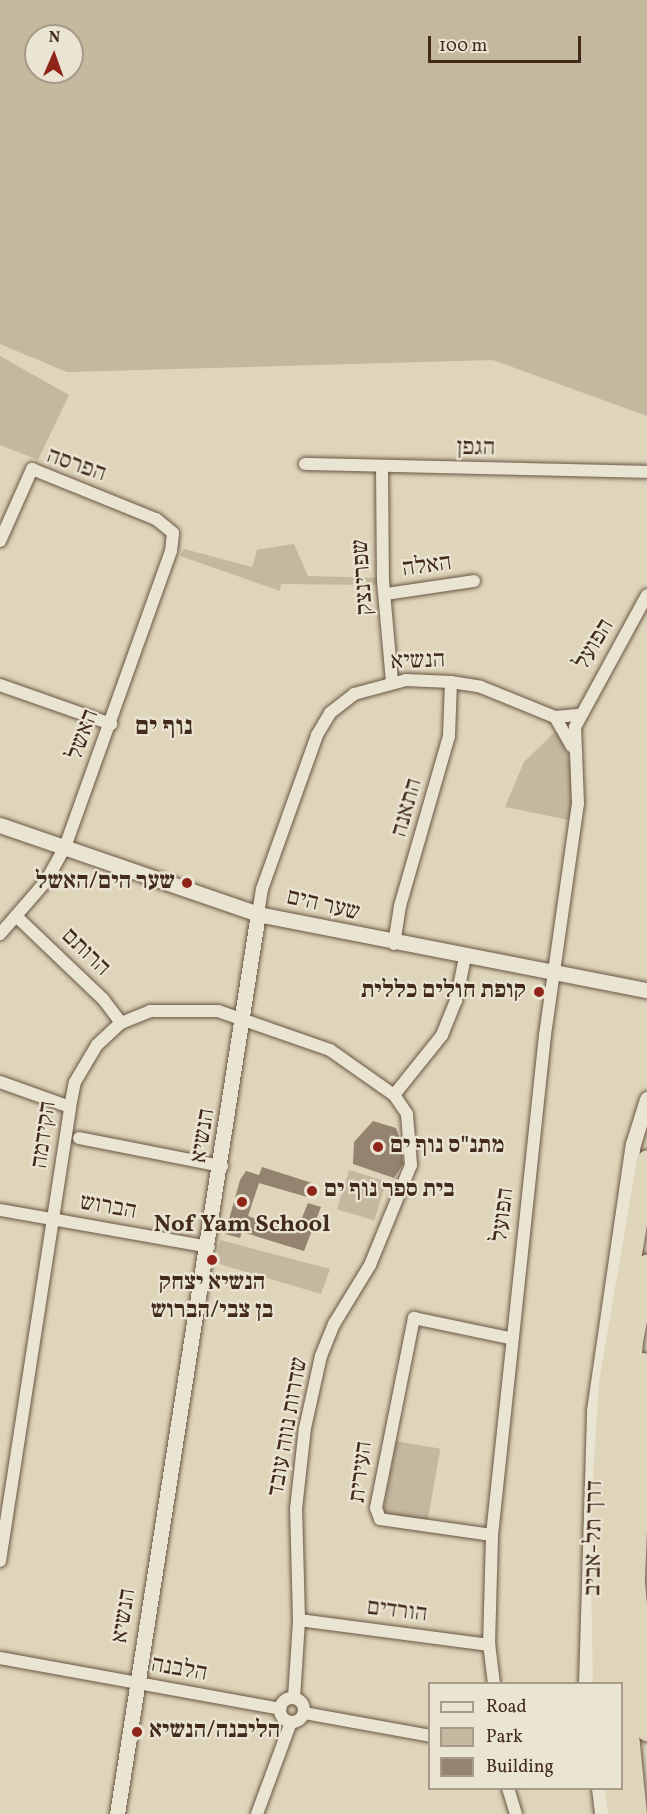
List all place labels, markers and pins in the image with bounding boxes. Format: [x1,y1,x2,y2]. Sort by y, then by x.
place label: שער הים/האשל [35,869,175,897]
marker: שער הים/האשל [180,876,194,890]
place label: קופת חולים כללית [361,978,526,1006]
marker: קופת חולים כללית [530,983,548,1001]
place label: מתנ"ס נוף ים [390,1133,504,1161]
marker: מתנ"ס נוף ים [371,1140,385,1154]
place label: בית ספר נוף ים [324,1177,455,1205]
marker: בית ספר נוף ים [305,1184,319,1198]
marker: Nof Yam School [235,1195,249,1209]
place label: Nof Yam School [154,1212,330,1240]
marker: הנשיא יצחק בן צבי/הברוש [205,1253,219,1267]
place label: הנשיא יצחק בן צבי/הברוש [151,1270,273,1326]
place label: הליבנה/הנשיא [149,1718,280,1746]
marker: הליבנה/הנשיא [130,1725,144,1739]

